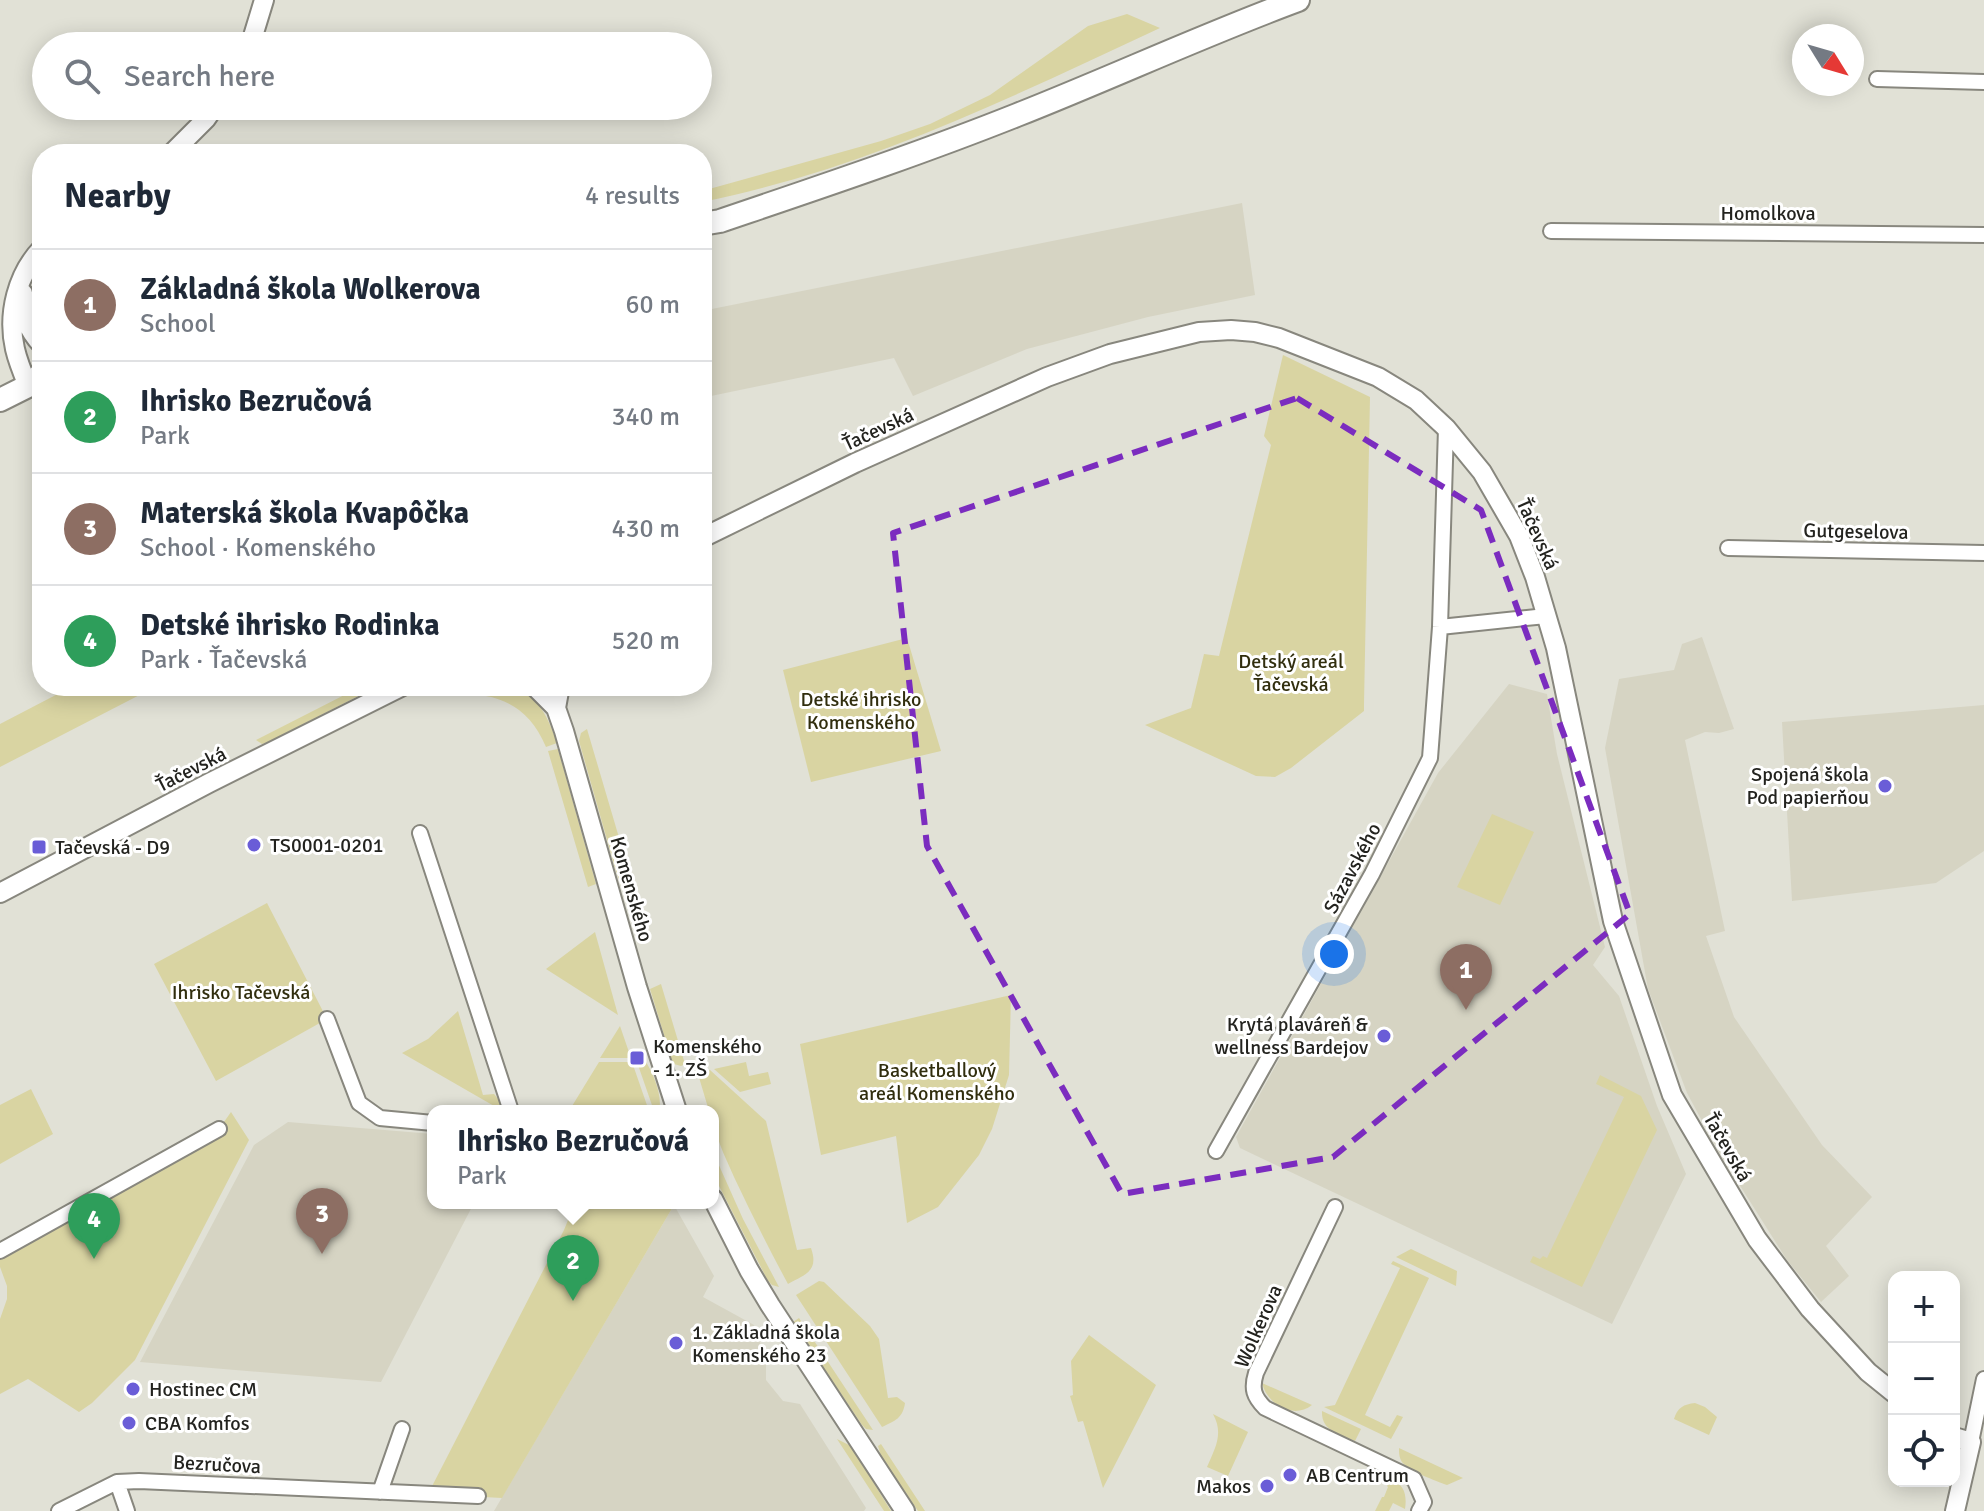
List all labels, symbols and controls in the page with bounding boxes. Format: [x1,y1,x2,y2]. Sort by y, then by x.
north arrow [1792,24,1864,96]
search box [32,32,712,120]
icon: search [60,54,104,98]
text: Search here [124,58,275,95]
text: Nearby [64,175,171,217]
text: 4 results [585,180,680,212]
street label: Homolkova [1720,201,1816,226]
text: Základná škola Wolkerova [140,271,481,308]
text: 1 [83,289,97,321]
text: 60 m [625,289,680,321]
text: School [140,308,216,340]
text: Ihrisko Bezručová [140,383,372,420]
text: 2 [83,401,97,433]
text: 340 m [611,401,680,433]
street label: Ťačevská [839,402,918,457]
text: Park [140,420,190,452]
text: Materská škola Kvapôčka [140,495,469,532]
street label: Ťačevská [1511,495,1564,574]
text: 3 [83,513,97,545]
text: 430 m [611,513,680,545]
street label: Gutgeselova [1803,518,1909,545]
text: School · Komenského [140,532,376,564]
text: Detské ihrisko Rodinka [140,607,440,644]
text: 4 [83,625,97,657]
text: 520 m [611,625,680,657]
text: Park · Ťačevská [140,644,308,676]
park label: Detský areál Ťačevská [1238,649,1344,697]
park label: Detské ihrisko Komenského [801,687,922,735]
street label: Ťačevská [152,741,231,798]
place label: Spojená škola Pod papierňou [1746,762,1869,810]
marker: Spojená škola Pod papierňou [1876,777,1894,795]
street label: Sázavského [1318,819,1387,918]
place label: TS0001-0201 [270,833,384,858]
street label: Komenského [605,834,658,945]
place label: Tačevská - D9 [55,835,170,860]
marker: TS0001-0201 [245,836,263,854]
marker: Tačevská - D9 [30,838,48,856]
your location [1314,934,1354,974]
pin: 1 [1440,944,1492,1010]
park label: Ihrisko Tačevská [172,980,310,1005]
place label: Krytá plaváreň & wellness Bardejov [1215,1012,1369,1060]
marker: Krytá plaváreň & wellness Bardejov [1375,1027,1393,1045]
place label: Komenského - 1. ZŠ [653,1034,762,1082]
marker: Komenského - 1. ZŠ [628,1049,646,1067]
park label: Basketballový areál Komenského [859,1058,1015,1106]
popup [427,1105,719,1209]
street label: Ťačevská [1698,1108,1757,1186]
text: Ihrisko Bezručová [457,1123,689,1160]
text: Park [457,1160,507,1192]
pin: 3 [296,1188,348,1254]
pin: 4 [68,1193,120,1259]
pin: 2 [547,1235,599,1301]
map controls [1888,1271,1960,1487]
button: + [1888,1271,1960,1343]
street label: Wolkerova [1229,1281,1288,1372]
place label: 1. Základná škola Komenského 23 [692,1320,840,1368]
marker: 1. Základná škola Komenského 23 [667,1334,685,1352]
button: − [1888,1343,1960,1415]
place label: Hostinec CM [149,1377,257,1402]
marker: Hostinec CM [124,1380,142,1398]
place label: CBA Komfos [145,1411,250,1436]
marker: CBA Komfos [120,1414,138,1432]
button: locate [1888,1415,1960,1487]
street label: Bezručova [172,1450,262,1479]
place label: AB Centrum [1306,1463,1409,1488]
marker: AB Centrum [1281,1466,1299,1484]
place label: Makos [1196,1474,1251,1499]
marker: Makos [1258,1477,1276,1495]

